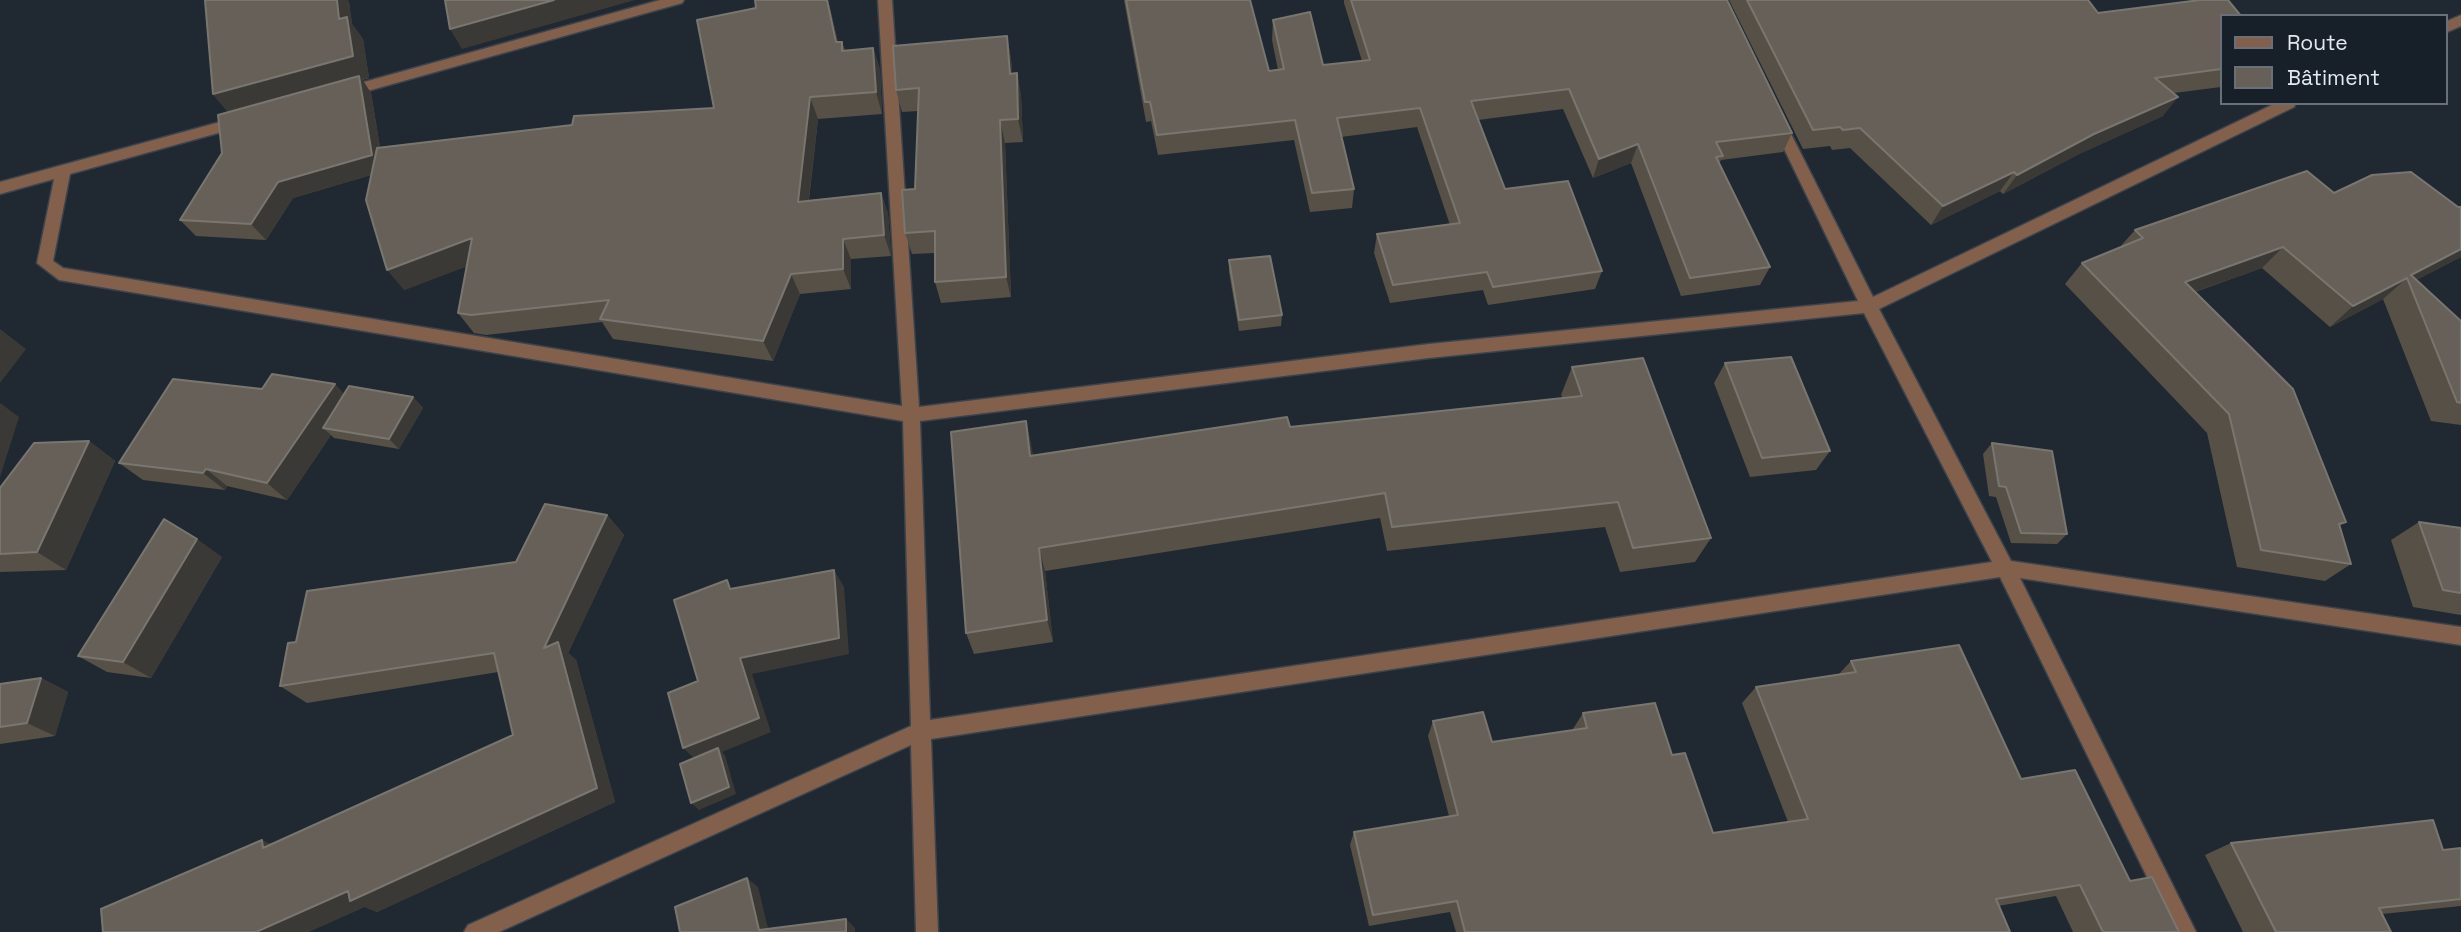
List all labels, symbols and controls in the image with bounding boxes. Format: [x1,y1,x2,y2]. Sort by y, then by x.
legend [2220,14,2447,105]
text: Route [2287,29,2348,56]
text: Bâtiment [2287,64,2380,91]

